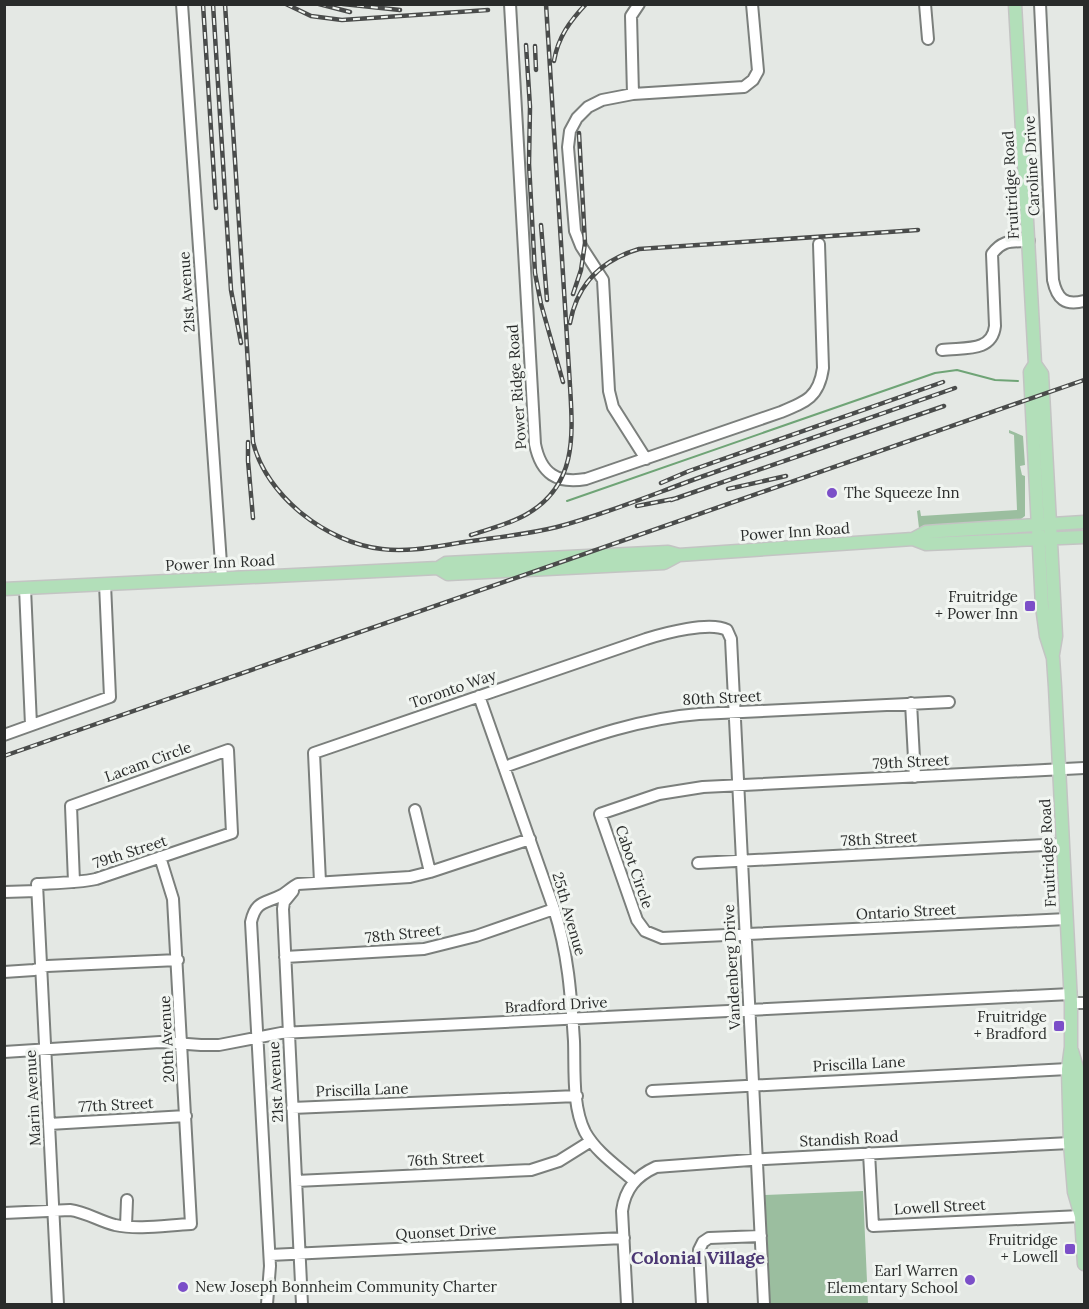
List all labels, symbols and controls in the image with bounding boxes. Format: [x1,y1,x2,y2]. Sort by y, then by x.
street label: Caroline Drive [1019,115,1044,217]
street label: Fruitridge Road [998,130,1023,240]
street label: 21st Avenue [174,251,199,333]
street label: Power Ridge Road [503,324,530,450]
place label: The Squeeze Inn [844,483,960,502]
marker: The Squeeze Inn [825,486,839,500]
street label: Power Inn Road [740,518,850,545]
street label: Power Inn Road [165,550,275,575]
place label: Fruitridge + Power Inn [935,587,1018,623]
marker: Fruitridge + Power Inn [1023,599,1037,613]
street label: Toronto Way [407,665,499,712]
street label: 80th Street [682,686,762,709]
street label: Lacam Circle [102,737,194,786]
street label: 79th Street [872,750,950,773]
street label: Fruitridge Road [1035,798,1060,908]
street label: Cabot Circle [611,823,658,911]
street label: 78th Street [840,827,918,850]
street label: 79th Street [90,831,170,872]
street label: 25th Avenue [549,870,590,958]
street label: Ontario Street [855,899,957,924]
street label: Vandenberg Drive [719,904,744,1031]
street label: 78th Street [364,920,442,947]
street label: Bradford Drive [504,992,608,1017]
street label: 20th Avenue [155,995,178,1083]
place label: Fruitridge + Bradford [974,1007,1047,1043]
marker: Fruitridge + Bradford [1052,1019,1066,1033]
street label: 21st Avenue [264,1041,287,1123]
street label: Marin Avenue [20,1050,45,1147]
street label: Priscilla Lane [812,1052,906,1075]
street label: Priscilla Lane [315,1078,409,1101]
street label: 77th Street [78,1093,154,1116]
street label: Standish Road [799,1126,899,1151]
street label: 76th Street [407,1147,485,1170]
street label: Lowell Street [894,1195,987,1218]
street label: Quonset Drive [395,1219,497,1244]
place label: Fruitridge + Lowell [988,1230,1058,1266]
marker: Fruitridge + Lowell [1063,1242,1077,1256]
district label: Colonial Village [631,1246,765,1269]
place label: Earl Warren Elementary School [827,1261,958,1297]
marker: Earl Warren Elementary School [963,1273,977,1287]
place label: New Joseph Bonnheim Community Charter [195,1277,498,1296]
marker: New Joseph Bonnheim Community Charter [176,1280,190,1294]

